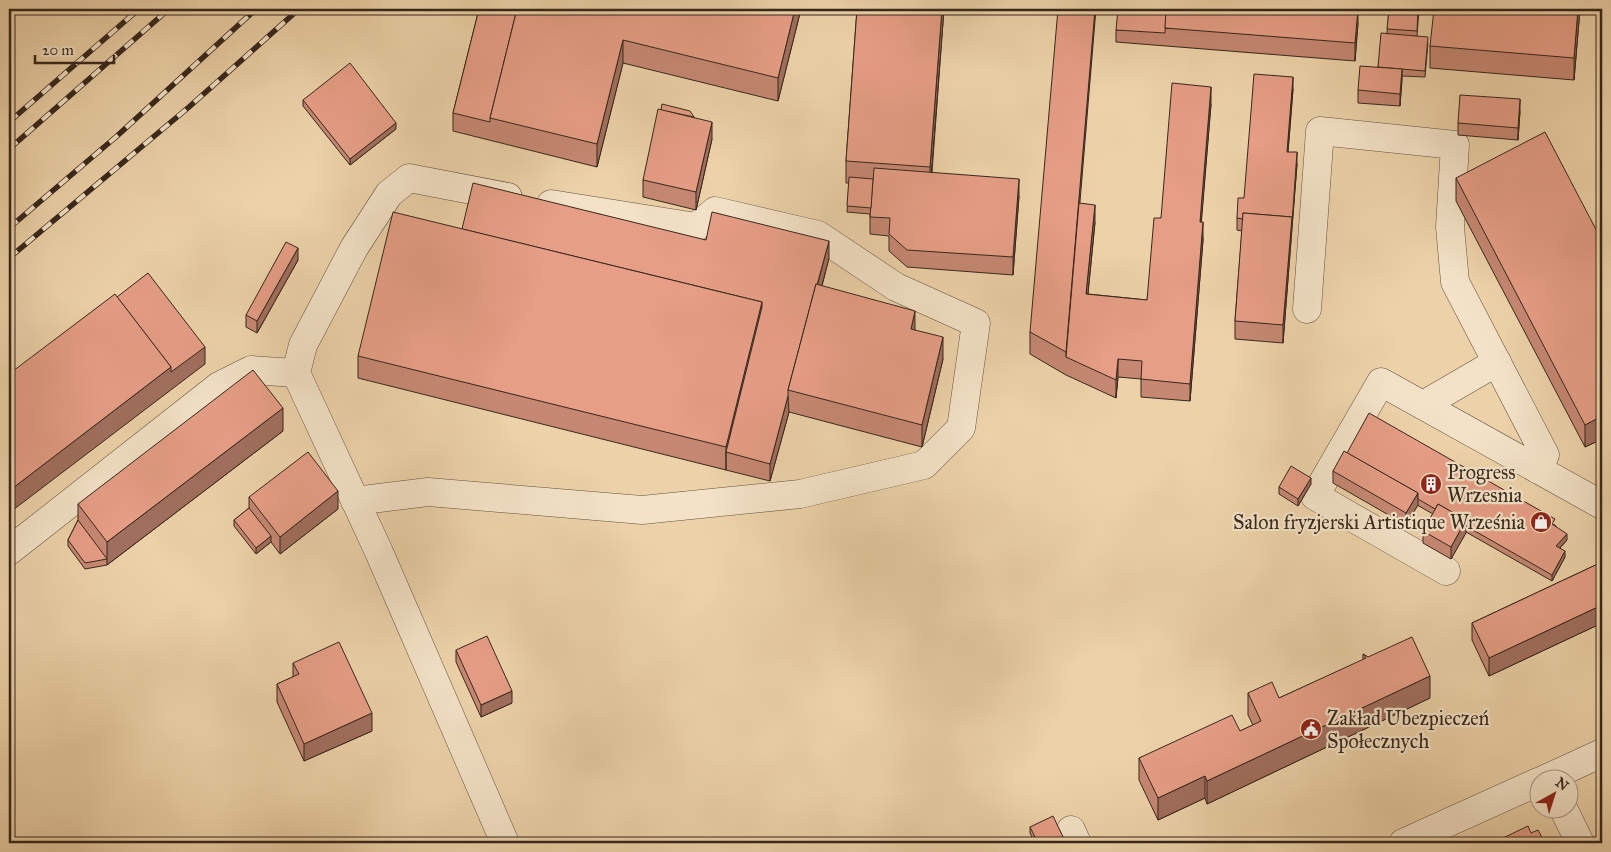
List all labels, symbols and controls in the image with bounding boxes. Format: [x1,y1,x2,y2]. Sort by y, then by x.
scale bar [35,32,114,64]
text: 20 m [42,41,74,59]
place label: Progress Wrzesnia [1447,460,1523,507]
building icon: Progress Wrzesnia [1419,472,1443,496]
place label: Salon fryzjerski Artistique Września [1233,510,1526,535]
shop icon: Salon fryzjerski Artistique Września [1529,510,1553,534]
place label: Zakład Ubezpieczeń Społecznych [1327,706,1490,753]
public building icon: Zakład Ubezpieczeń Społecznych [1299,717,1323,741]
north arrow [1528,770,1578,820]
text: N [1552,774,1572,795]

